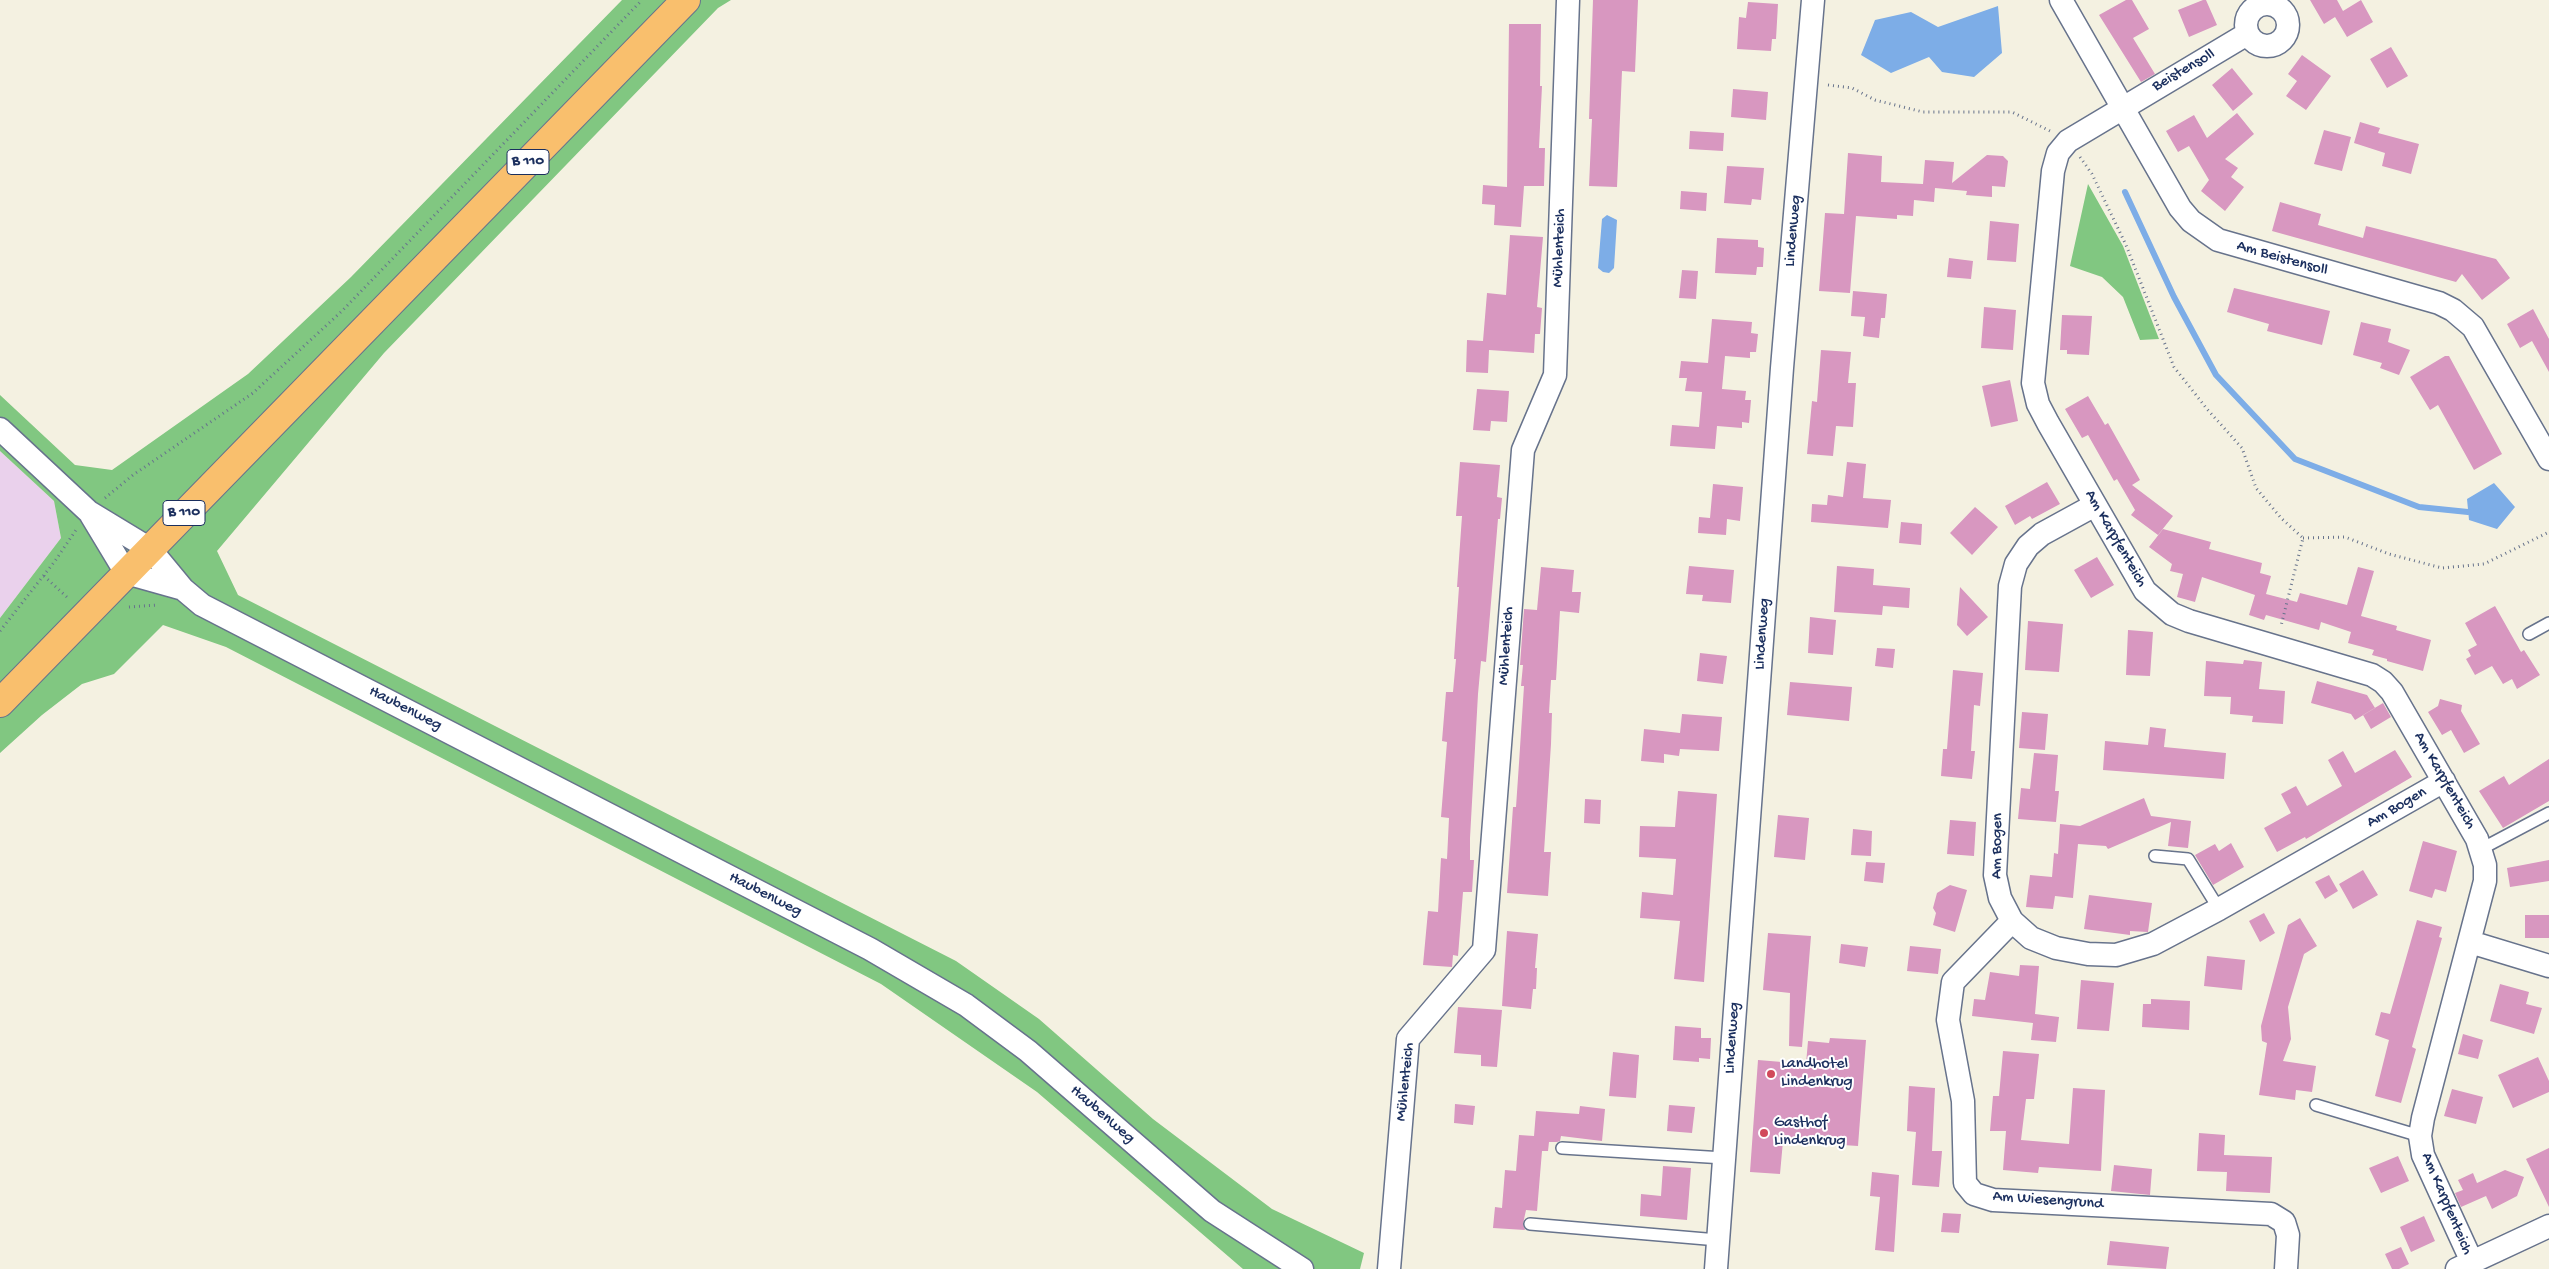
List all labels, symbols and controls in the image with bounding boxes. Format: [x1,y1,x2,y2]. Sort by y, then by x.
street label: Beistensoll [2149,45,2219,97]
road number: B 110 [507,150,549,174]
street label: Lindenweg [1781,194,1807,268]
street label: Mühlenteich [1549,208,1571,288]
street label: Am Beistensoll [2234,237,2330,281]
street label: Am Karpfenteich [2079,487,2151,591]
road number: B 110 [163,500,205,526]
street label: Lindenweg [1751,597,1775,671]
street label: Mühlenteich [1495,606,1519,686]
street label: Haubenweg [365,682,445,736]
street label: Am Karpfenteich [2408,729,2480,833]
street label: Am Bogen [2364,783,2430,833]
street label: Am Bogen [1988,813,2008,879]
street label: Haubenweg [725,868,805,922]
street label: Lindenweg [1721,1001,1745,1075]
street label: Mühlenteich [1392,1042,1420,1122]
place label: Landhotel Lindenkrug [1781,1055,1853,1093]
marker: Landhotel Lindenkrug [1765,1068,1777,1080]
street label: Haubenweg [1066,1082,1138,1148]
place label: Gasthof Lindenkrug [1774,1114,1846,1152]
marker: Gasthof Lindenkrug [1758,1127,1770,1139]
street label: Am Karpfenteich [2416,1150,2476,1258]
street label: Am Wiesengrund [1992,1188,2104,1214]

